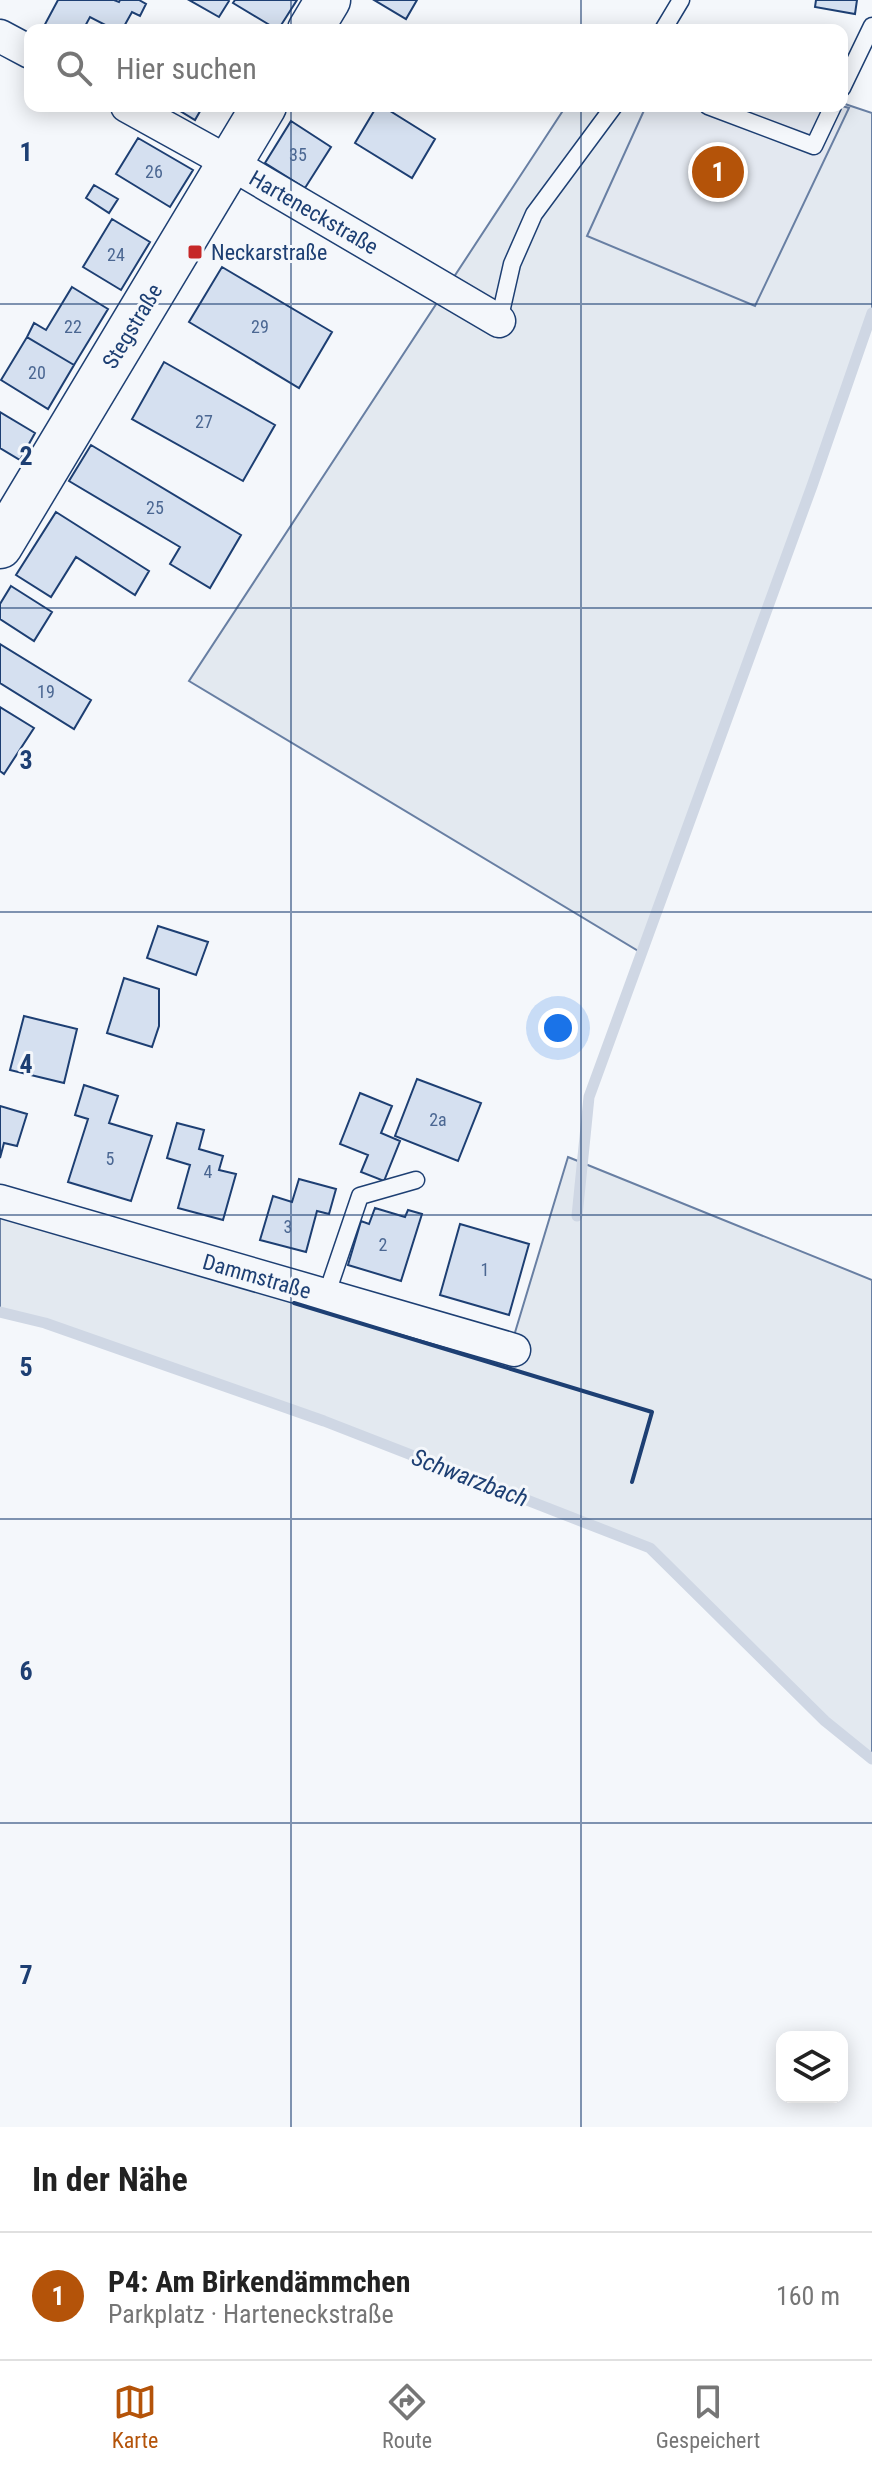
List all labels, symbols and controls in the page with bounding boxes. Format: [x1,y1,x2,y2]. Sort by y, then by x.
search box [24,24,848,112]
icon: search [52,46,96,90]
text: Hier suchen [116,51,257,86]
text: 1 [19,137,33,167]
pin: 1 [692,142,744,202]
house number: 35 [289,144,307,165]
house number: 26 [145,161,163,182]
street label: Harteneckstraße [245,165,383,259]
place label: Neckarstraße [211,240,327,265]
marker: Neckarstraße [186,243,204,261]
house number: 24 [107,244,125,265]
street label: Stegstraße [97,279,167,373]
house number: 22 [64,316,82,337]
house number: 29 [251,316,269,337]
house number: 20 [28,362,46,383]
house number: 27 [195,411,213,432]
text: 2 [19,441,33,471]
house number: 25 [146,497,164,518]
house number: 19 [37,681,55,702]
text: 3 [19,745,33,775]
your location [538,1008,578,1048]
text: 4 [19,1049,33,1079]
house number: 2a [429,1109,447,1130]
house number: 5 [106,1148,115,1169]
house number: 4 [204,1161,213,1182]
house number: 3 [284,1216,292,1237]
house number: 2 [379,1234,388,1255]
street label: Dammstraße [200,1249,314,1304]
house number: 1 [481,1259,489,1280]
text: 5 [19,1352,33,1382]
water label: Schwarzbach [408,1443,532,1513]
text: 6 [19,1656,33,1686]
text: 7 [19,1960,33,1990]
map controls [776,2031,848,2103]
button: layers [776,2031,848,2103]
text: In der Nähe [32,2159,188,2199]
text: P4: Am Birkendämmchen [108,2264,410,2299]
text: 1 [51,2281,65,2311]
text: 160 m [776,2281,840,2311]
text: Parkplatz · Harteneckstraße [108,2299,394,2329]
tab: Karte [112,2380,158,2453]
tab: Route [382,2380,432,2453]
tab: Gespeichert [656,2380,760,2453]

